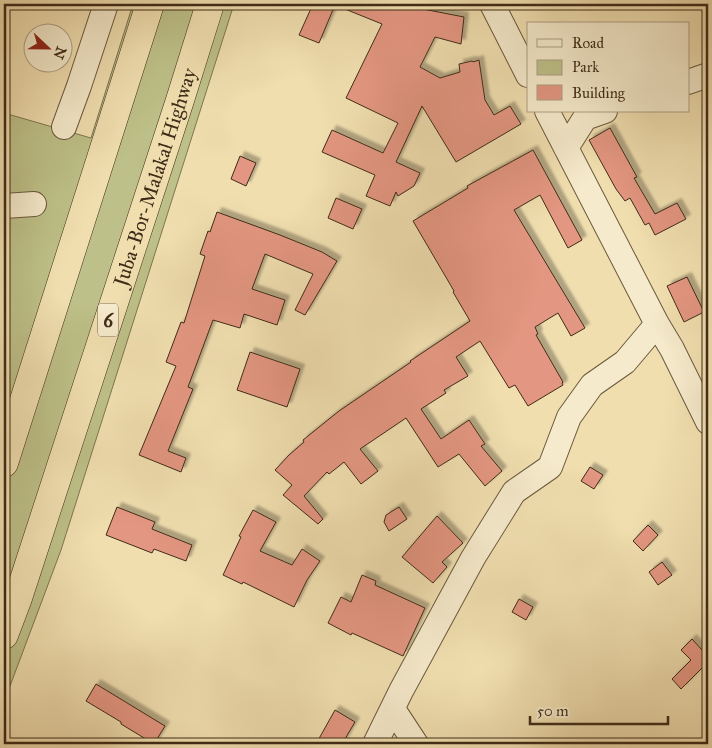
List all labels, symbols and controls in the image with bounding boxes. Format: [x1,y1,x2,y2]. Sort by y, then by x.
north arrow [22,22,72,72]
legend [527,22,690,112]
text: Road [572,34,604,52]
text: N [49,44,70,61]
text: Park [572,58,599,76]
street label: Juba-Bor-Malakal Highway [108,65,201,292]
text: Building [572,84,626,102]
road number: 6 [98,304,118,336]
scale bar [530,693,667,725]
text: 50 m [537,702,569,720]

